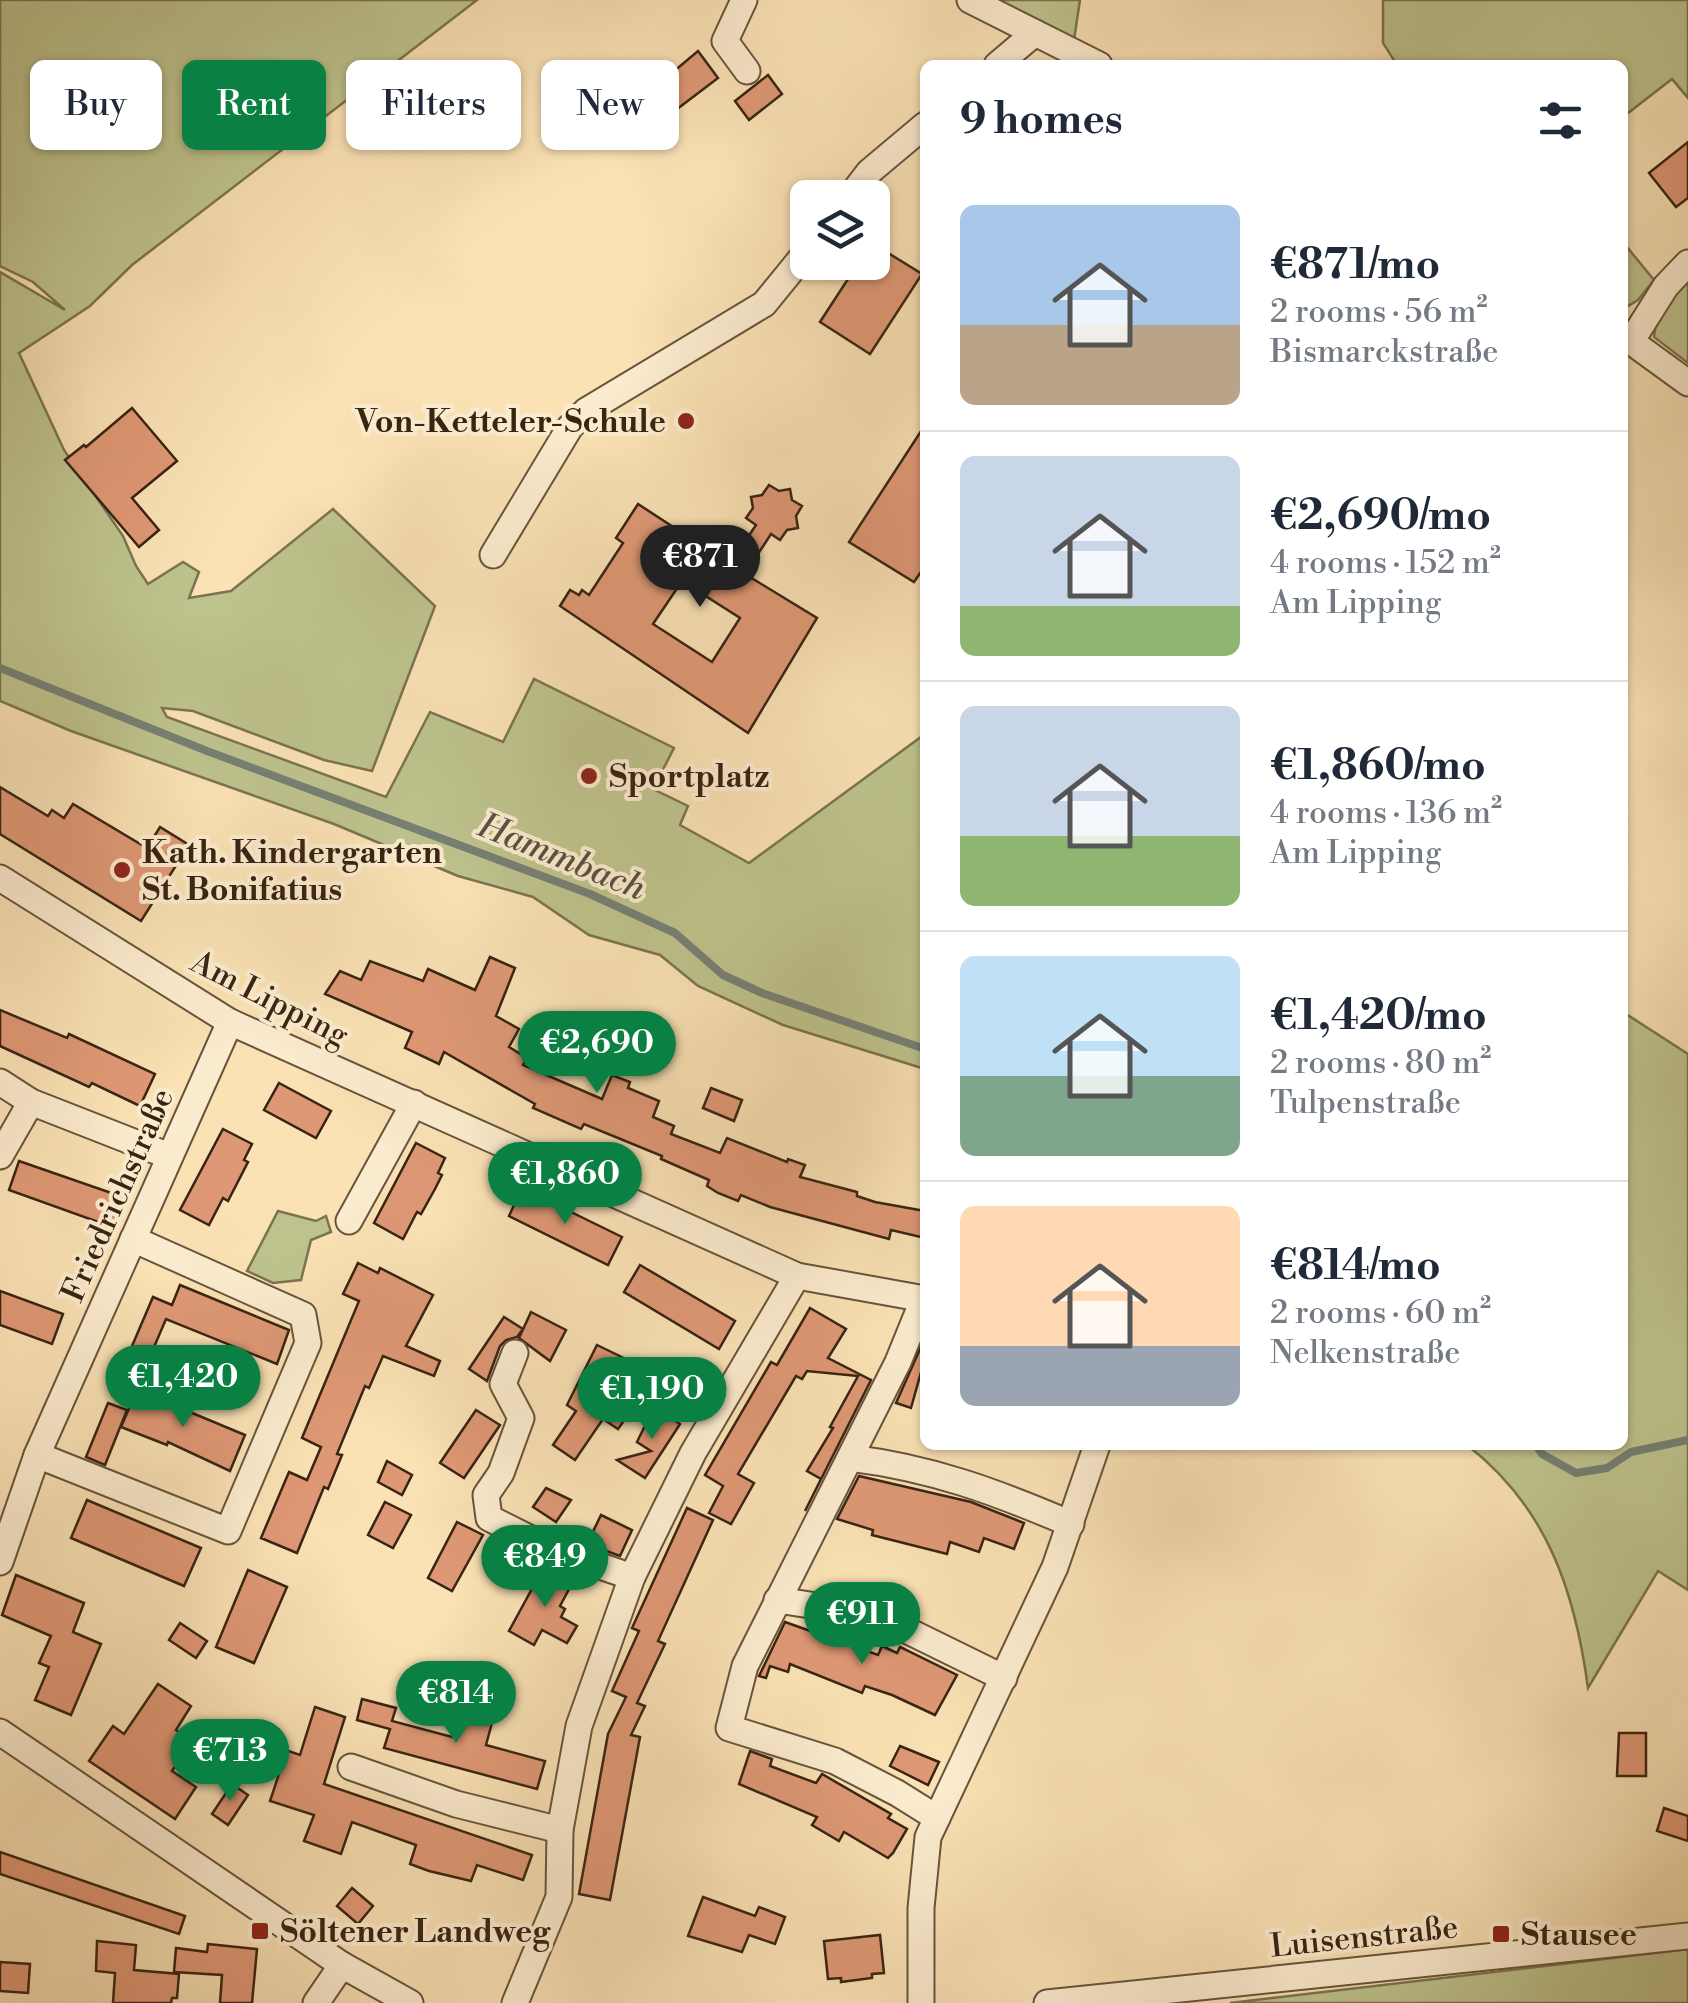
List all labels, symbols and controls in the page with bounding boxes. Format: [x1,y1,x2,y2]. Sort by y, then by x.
chip: Buy [30,60,162,150]
chip: Rent [182,60,326,150]
chip: Filters [346,60,521,150]
chip: New [541,60,679,150]
icon: filters [1533,93,1588,148]
text: 9 homes [960,94,1123,147]
map controls [790,180,890,280]
button: layers [790,180,890,280]
text: €871/mo [1270,239,1440,292]
icon: home [1040,245,1160,365]
text: 2 rooms · 56 m² [1270,292,1488,332]
text: Bismarckstraße [1270,332,1498,372]
place label: Von-Ketteler-Schule [355,402,666,442]
marker: Von-Ketteler-Schule [675,410,697,432]
text: €2,690/mo [1270,490,1491,543]
icon: home [1040,496,1160,616]
pin: €871 [641,525,759,610]
text: €871 [662,537,738,577]
text: 4 rooms · 152 m² [1270,543,1501,583]
text: Am Lipping [1270,583,1442,623]
text: €1,860/mo [1270,740,1486,793]
icon: home [1040,746,1160,866]
place label: Sportplatz [609,757,769,797]
marker: Sportplatz [578,765,600,787]
text: 4 rooms · 136 m² [1270,793,1502,833]
water label: Hammbach [471,804,652,911]
place label: Kath. Kindergarten St. Bonifatius [142,833,442,910]
text: Am Lipping [1270,833,1442,873]
marker: Kath. Kindergarten St. Bonifatius [111,859,133,881]
street label: Am Lipping [183,942,355,1056]
text: €1,420/mo [1270,990,1487,1043]
icon: home [1040,996,1160,1116]
pin: €2,690 [516,1011,678,1096]
text: €2,690 [540,1023,654,1063]
text: 2 rooms · 80 m² [1270,1043,1491,1083]
street label: Friedrichstraße [53,1082,183,1308]
text: Tulpenstraße [1270,1083,1461,1123]
pin: €1,860 [484,1142,646,1227]
text: €1,860 [510,1154,620,1194]
text: €814/mo [1270,1240,1441,1293]
icon: home [1040,1246,1160,1366]
text: 2 rooms · 60 m² [1270,1293,1491,1333]
text: Nelkenstraße [1270,1333,1460,1373]
pin: €1,420 [102,1345,264,1430]
text: €1,420 [127,1357,239,1397]
pin: €1,190 [571,1357,733,1442]
text: €1,190 [599,1369,705,1409]
pin: €849 [486,1525,604,1610]
text: €849 [503,1537,587,1577]
pin: €911 [803,1582,921,1667]
text: €911 [826,1594,898,1634]
pin: €814 [397,1661,515,1746]
text: €814 [418,1673,494,1713]
pin: €713 [171,1719,289,1804]
text: €713 [192,1731,268,1771]
street label: Luisenstraße [1268,1907,1460,1967]
place label: Söltener Landweg [280,1912,551,1952]
place label: Stausee [1521,1915,1637,1955]
marker: Söltener Landweg [249,1920,271,1942]
marker: Stausee [1490,1923,1512,1945]

